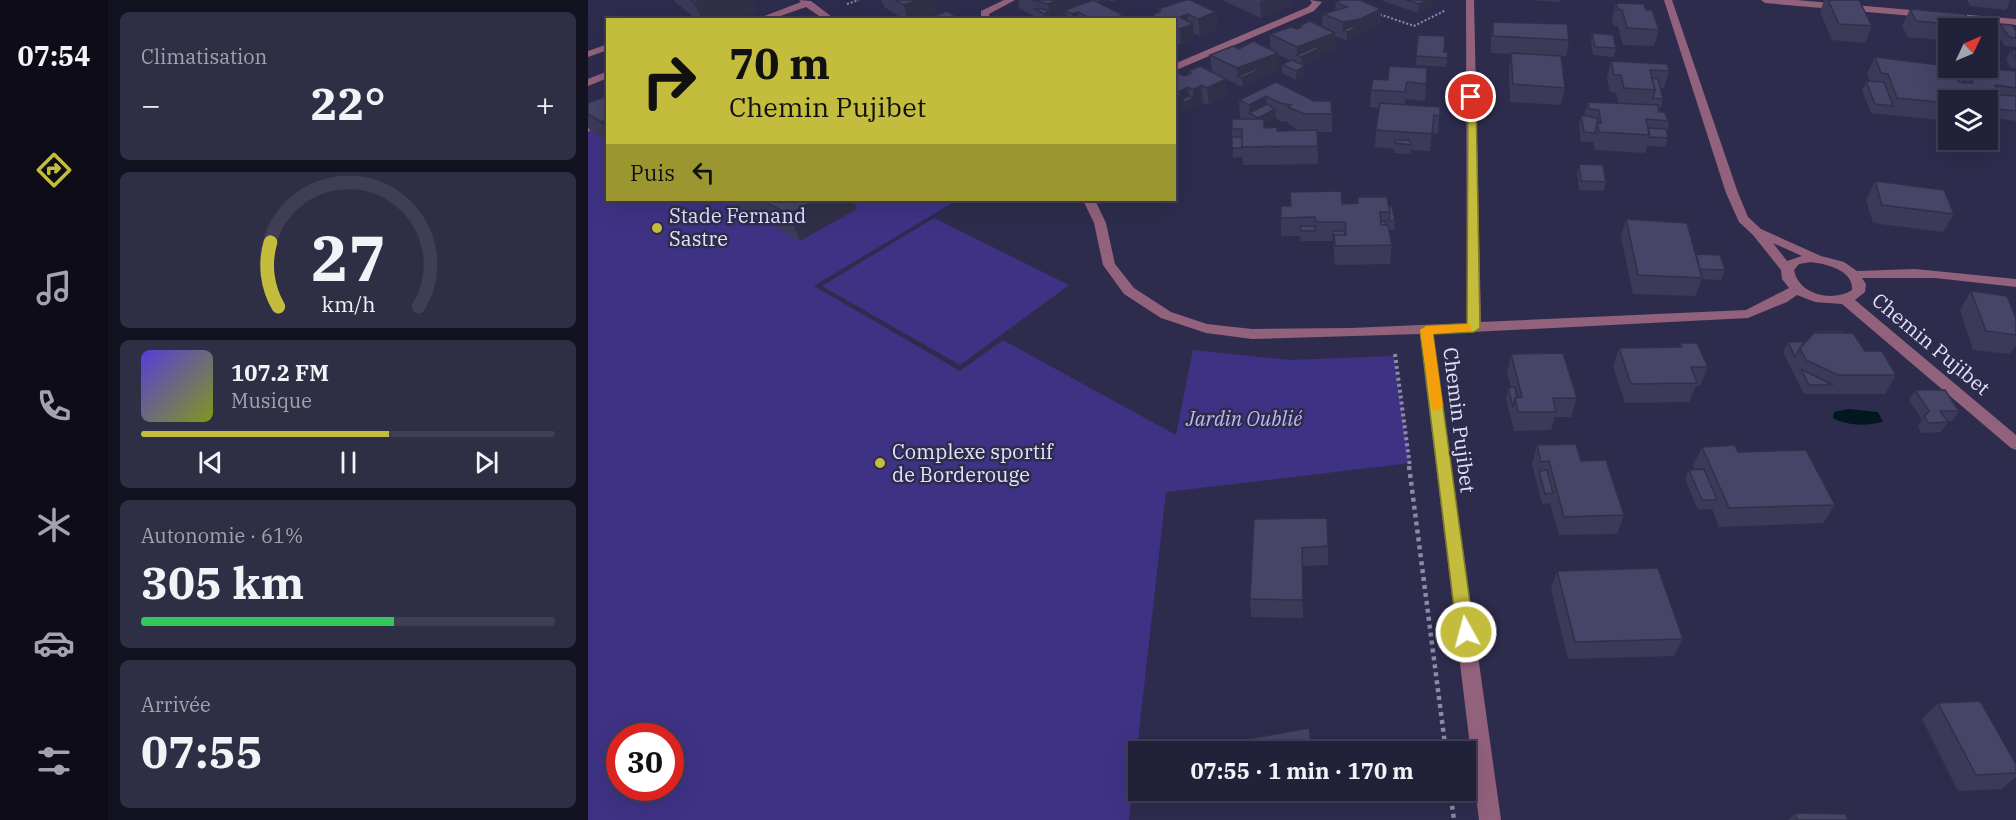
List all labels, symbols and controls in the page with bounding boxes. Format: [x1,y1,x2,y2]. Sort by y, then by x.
north arrow [1938,18,1998,78]
map controls [1938,18,1998,150]
text: 70 m [729,36,830,91]
text: 07:54 [18,38,90,73]
icon: right [630,42,708,120]
text: Climatisation [141,43,267,70]
pin [1445,71,1496,122]
text: 22° [310,74,386,132]
icon: arrive [1454,80,1487,113]
text: − [141,83,161,126]
text: + [535,83,555,126]
text: Chemin Pujibet [729,89,926,124]
button: layers [1938,90,1998,150]
icon: directions [33,149,75,191]
icon: left [687,156,720,189]
text: Puis [630,158,675,187]
place label: Stade Fernand Sastre [669,202,806,252]
text: 27 [311,217,385,298]
marker: Stade Fernand Sastre [650,221,664,235]
icon: music [33,267,75,309]
street label: Chemin Pujibet [1867,286,1996,401]
text: km/h [321,290,375,318]
street label: Chemin Pujibet [1437,346,1482,494]
text: 107.2 FM [231,358,329,387]
icon: phone [33,385,75,427]
text: Musique [231,387,312,414]
park label: Jardin Oublié [1185,405,1303,432]
place label: Complexe sportif de Borderouge [892,438,1054,488]
icon: previous [194,446,227,479]
icon: pause [332,446,365,479]
icon: next [470,446,503,479]
marker: Complexe sportif de Borderouge [873,456,887,470]
icon: climate [33,504,75,546]
text: Autonomie · 61% [141,522,303,549]
text: 305 km [141,553,304,611]
position arrow [1434,600,1498,664]
icon: car [33,622,75,664]
text: Arrivée [141,691,211,718]
text: 07:55 [141,722,263,780]
speed limit sign: 30 [606,723,684,801]
icon: filters [33,740,75,782]
text: 07:55 · 1 min · 170 m [1190,756,1414,785]

